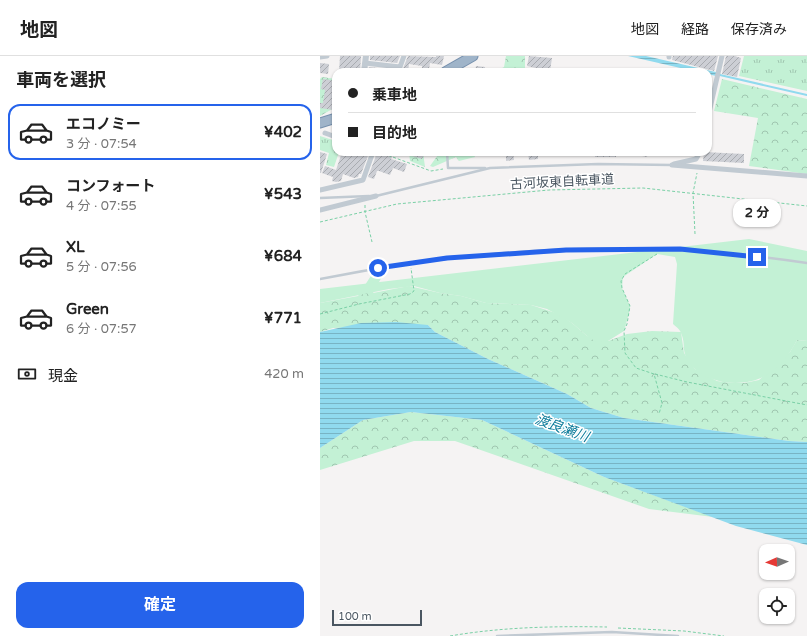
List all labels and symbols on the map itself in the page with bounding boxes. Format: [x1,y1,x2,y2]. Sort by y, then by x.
street label: 古河坂東自転車道 [510,171,614,193]
callout: 2 分 [733,199,781,227]
route end [748,248,766,266]
route start [369,259,387,277]
water label: 渡良瀬川 [533,410,593,446]
north arrow [759,544,795,580]
scale bar [332,608,422,627]

